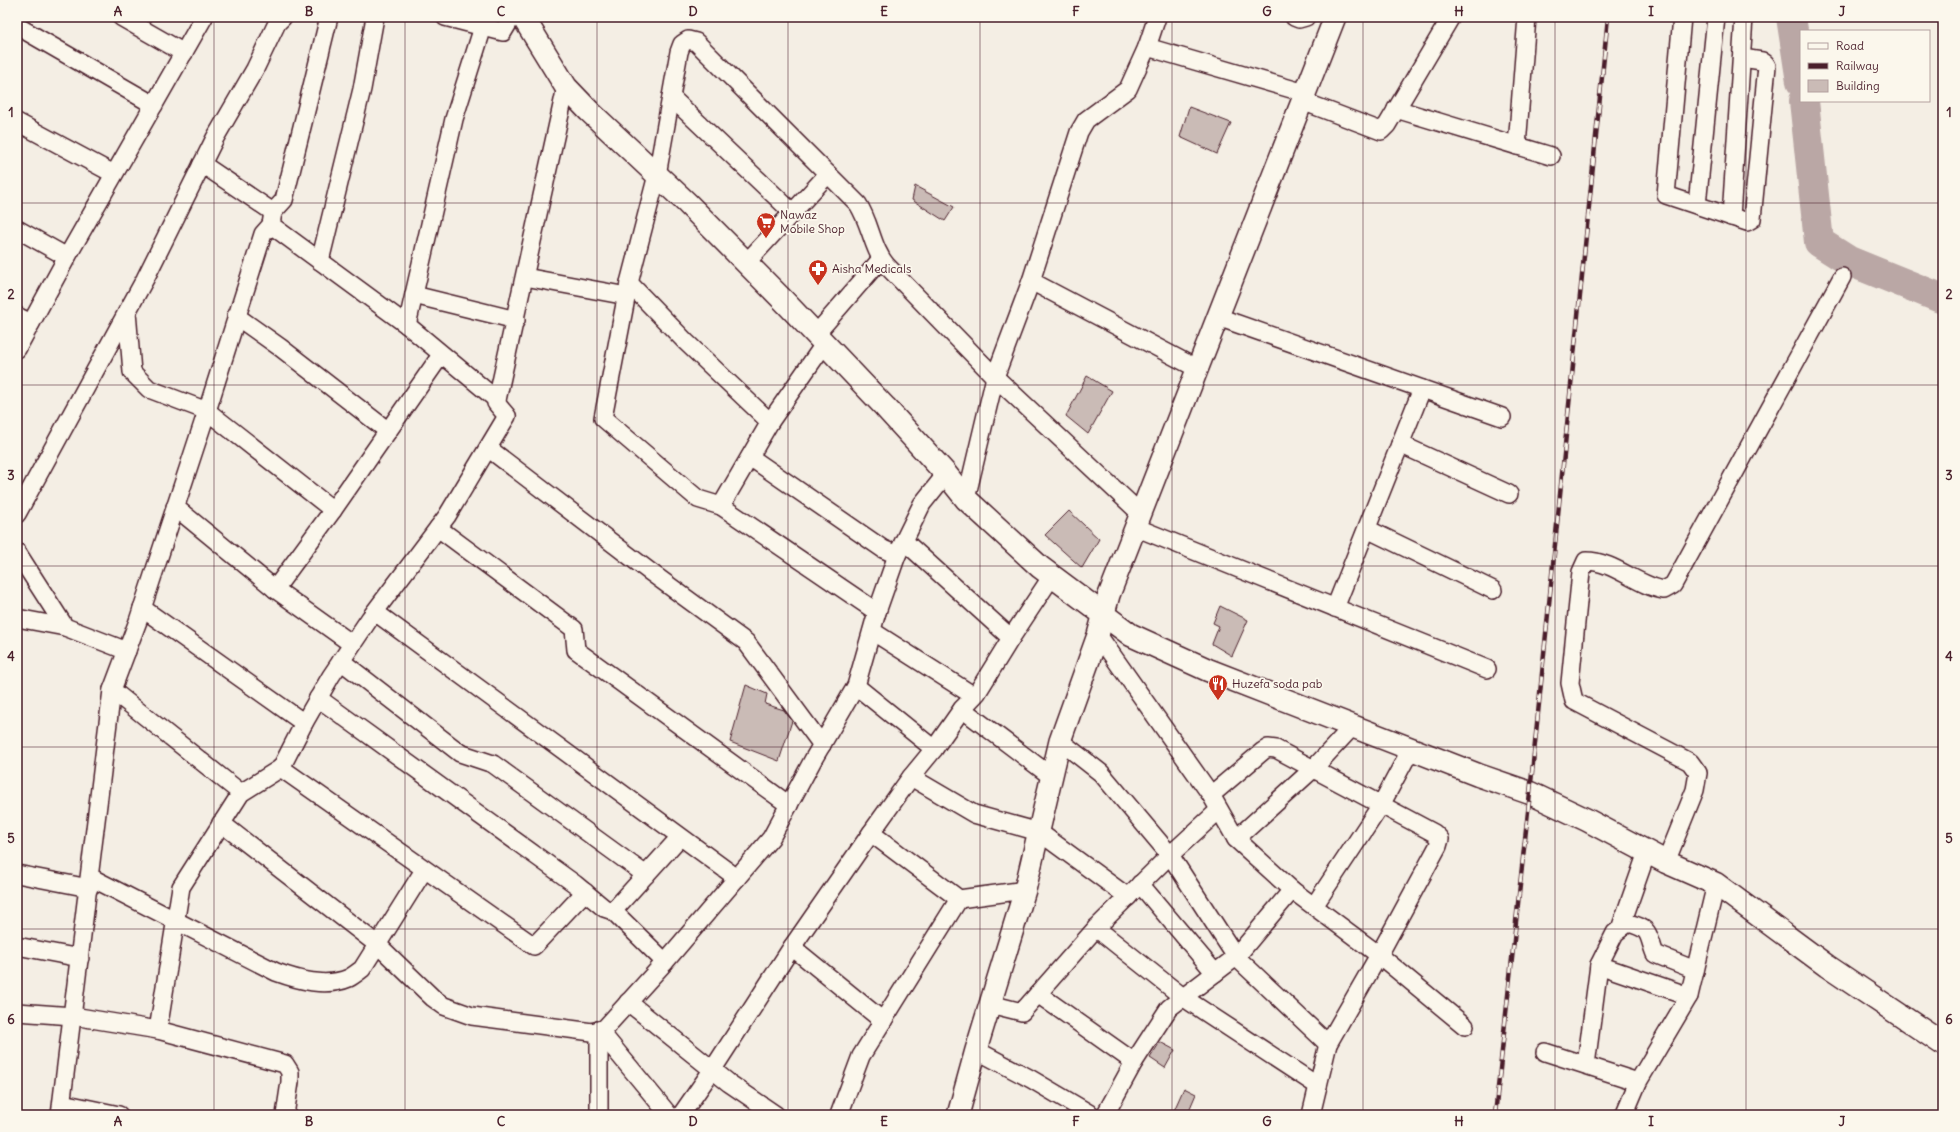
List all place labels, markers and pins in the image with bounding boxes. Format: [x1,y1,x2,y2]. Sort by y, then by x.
place label: Nawaz Mobile Shop [780,207,845,236]
supermarket icon: Nawaz Mobile Shop [755,211,777,239]
pharmacy icon: Aisha Medicals [807,258,829,286]
place label: Aisha Medicals [832,261,911,276]
restaurant icon: Huzefa soda pab [1207,673,1229,701]
place label: Huzefa soda pab [1232,676,1323,691]

